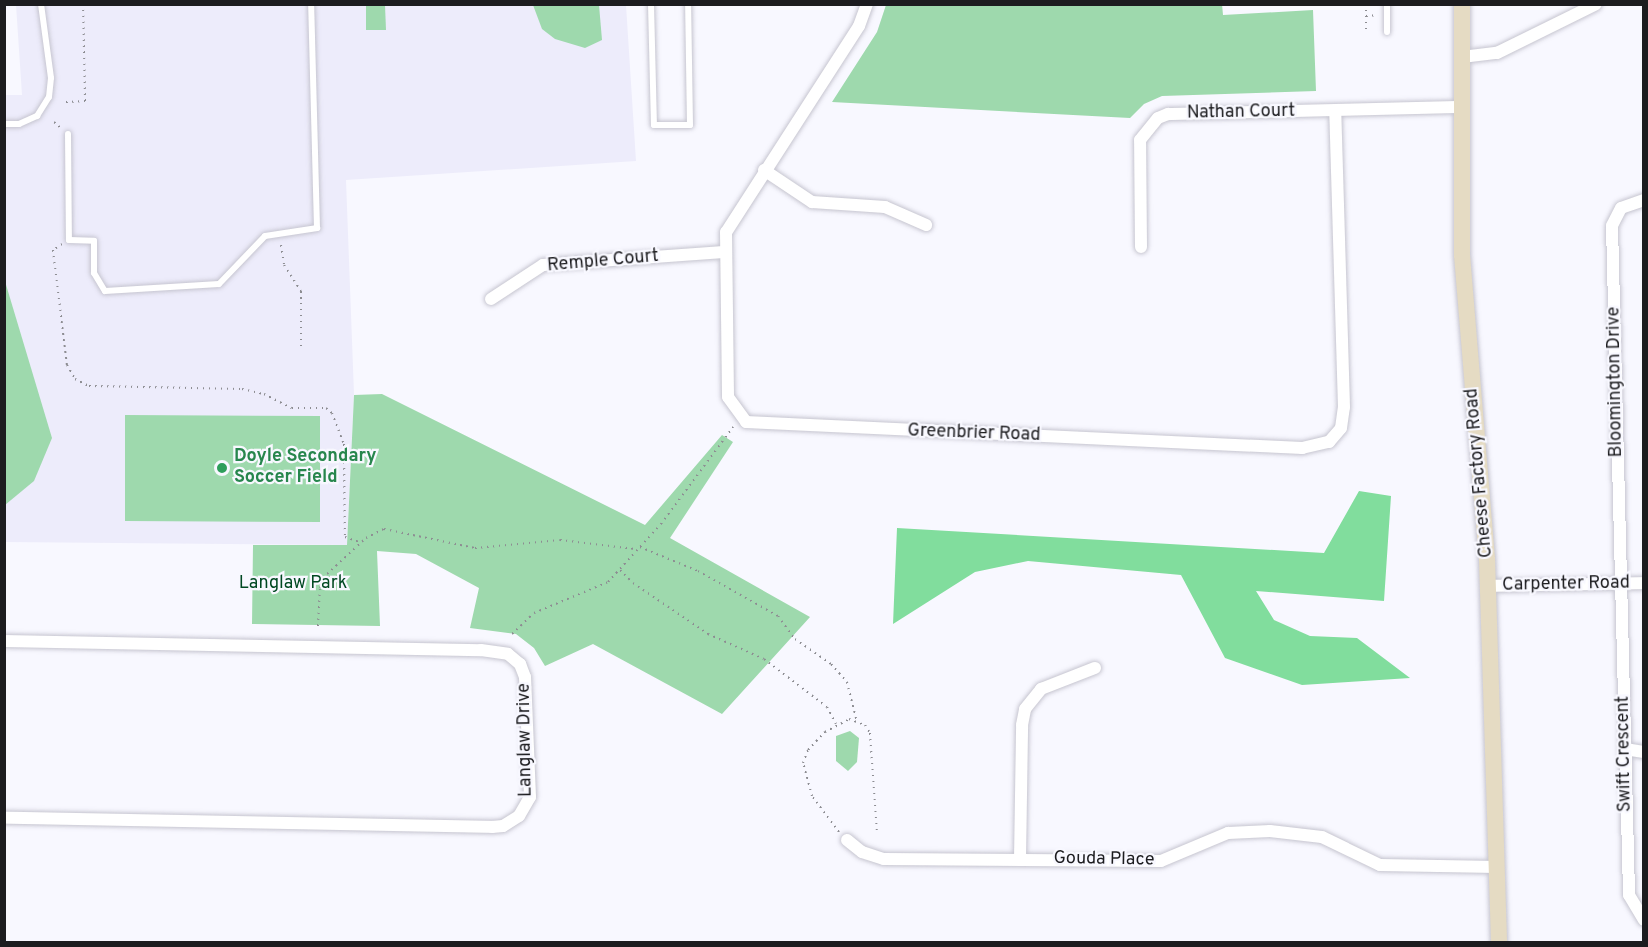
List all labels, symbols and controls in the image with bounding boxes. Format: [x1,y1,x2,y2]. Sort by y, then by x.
street label: Nathan Court [1187,101,1295,125]
street label: Remple Court [546,246,660,278]
street label: Bloomington Drive [1604,306,1628,458]
street label: Cheese Factory Road [1462,387,1498,559]
street label: Greenbrier Road [907,421,1041,447]
place label: Doyle Secondary Soccer Field [234,447,376,490]
marker: Doyle Secondary Soccer Field [215,461,229,475]
park label: Langlaw Park [239,573,347,595]
street label: Carpenter Road [1502,573,1630,597]
street label: Langlaw Drive [514,683,538,797]
street label: Swift Crescent [1613,696,1637,812]
street label: Gouda Place [1053,848,1155,872]

